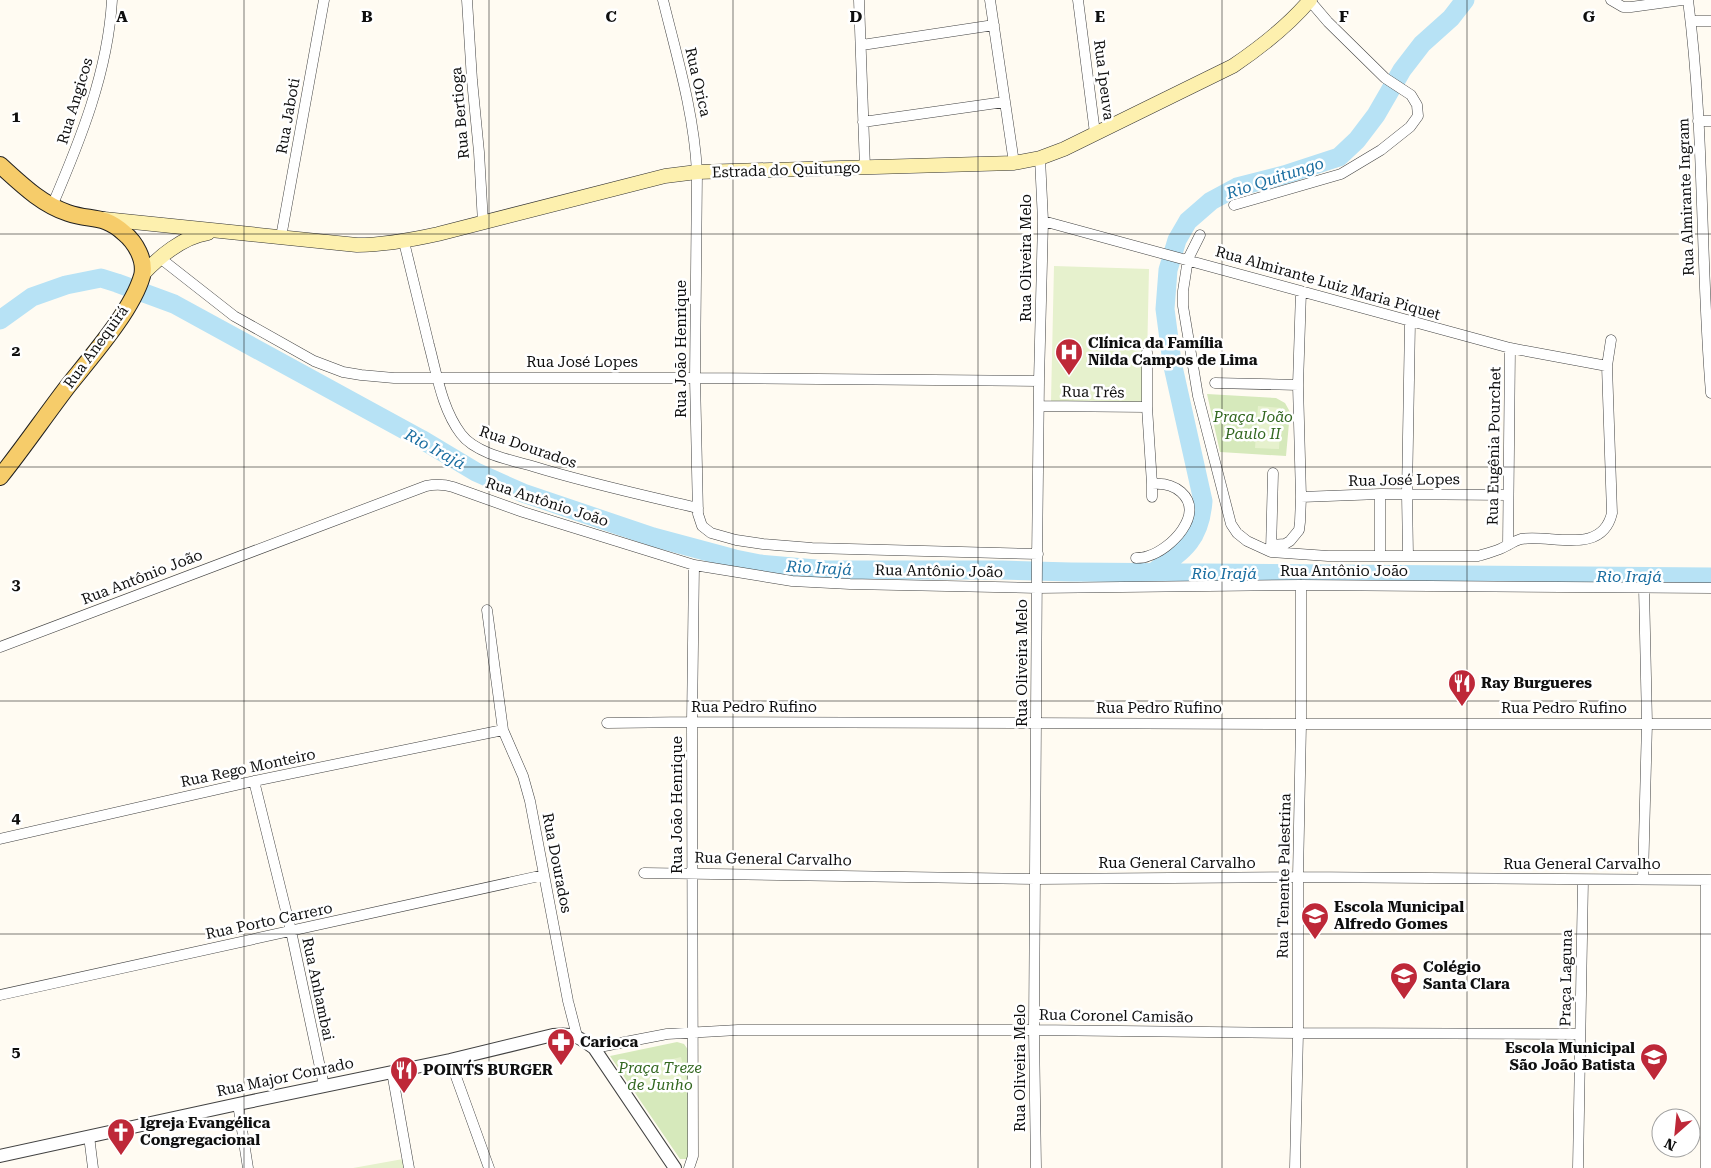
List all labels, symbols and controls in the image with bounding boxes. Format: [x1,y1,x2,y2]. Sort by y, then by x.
text: A [116,7,128,26]
text: B [361,7,373,26]
text: C [605,7,617,26]
text: D [850,7,863,26]
text: E [1095,7,1105,26]
text: F [1339,7,1349,26]
text: G [1583,7,1596,26]
street label: Rua Ipeuva [1090,39,1118,121]
street label: Rua Orica [681,45,715,119]
street label: Rua Angicos [53,56,97,146]
street label: Rua Bertioga [447,66,473,160]
street label: Rua Jaboti [272,76,304,155]
text: 1 [12,107,21,126]
street label: Rua Almirante Ingram [1674,117,1698,276]
water label: Rio Quitungo [1223,153,1326,203]
street label: Estrada do Quitungo [711,158,861,182]
street label: Rua Oliveira Melo [1017,194,1035,322]
street label: Rua Almirante Luiz Maria Piquet [1213,242,1443,324]
street label: Rua João Henrique [672,280,690,418]
street label: Rua Anequirá [60,302,132,392]
place label: Clínica da Família Nilda Campos de Lima [1088,334,1258,369]
hospital icon: Clínica da Família Nilda Campos de Lima [1054,337,1084,376]
text: 2 [12,341,21,360]
street label: Rua José Lopes [526,353,638,371]
street label: Rua Eugênia Pourchet [1484,366,1504,526]
street label: Rua Três [1062,382,1124,402]
park label: Praça João Paulo II [1212,408,1293,443]
street label: Rua Dourados [477,422,579,472]
water label: Rio Irajá [401,424,469,473]
street label: Rua José Lopes [1348,470,1460,490]
street label: Rua Antônio João [483,474,611,530]
street label: Rua Antônio João [79,546,205,608]
water label: Rio Irajá [785,557,853,579]
street label: Rua Antônio João [875,561,1003,581]
street label: Rua Antônio João [1280,562,1408,580]
water label: Rio Irajá [1190,564,1257,583]
water label: Rio Irajá [1595,567,1662,586]
text: 3 [12,575,21,594]
street label: Rua Oliveira Melo [1013,599,1031,727]
restaurant icon: Ray Burgueres [1447,668,1477,707]
place label: Ray Burgueres [1481,674,1592,692]
street label: Rua Pedro Rufino [691,698,817,716]
street label: Rua Pedro Rufino [1096,699,1222,717]
street label: Rua Pedro Rufino [1501,699,1627,717]
street label: Rua João Henrique [668,736,686,874]
street label: Rua Rego Monteiro [179,745,317,791]
street label: Rua Tenente Palestrina [1274,793,1294,959]
text: 4 [12,808,21,827]
street label: Rua Dourados [538,811,576,915]
street label: Rua General Carvalho [694,849,852,869]
street label: Rua General Carvalho [1098,854,1256,872]
street label: Rua General Carvalho [1503,855,1661,873]
place label: Escola Municipal Alfredo Gomes [1334,898,1464,933]
street label: Rua Porto Carrero [204,899,334,943]
school or university icon: Escola Municipal Alfredo Gomes [1300,901,1330,940]
street label: Praça Laguna [1556,929,1576,1027]
street label: Rua Anhambai [298,936,338,1042]
place label: Colégio Santa Clara [1423,958,1510,993]
school or university icon: Colégio Santa Clara [1389,961,1419,1000]
street label: Rua Oliveira Melo [1011,1004,1029,1132]
street label: Rua Coronel Camisão [1039,1006,1193,1026]
pharmacy icon: Carioca [546,1027,576,1066]
place label: Carioca [580,1033,639,1051]
place label: Escola Municipal São João Batista [1505,1039,1635,1074]
text: 5 [12,1042,21,1061]
school or university icon: Escola Municipal São João Batista [1639,1042,1669,1081]
street label: Rua Major Conrado [215,1054,355,1100]
restaurant icon: POINT´S BURGER [389,1055,419,1094]
place label: POINT´S BURGER [423,1059,553,1079]
park label: Praça Treze de Junho [617,1059,702,1094]
north arrow [1651,1108,1701,1158]
place label: Igreja Evangélica Congregacional [140,1114,271,1149]
church icon: Igreja Evangélica Congregacional [106,1117,136,1156]
text: N [1661,1135,1679,1154]

